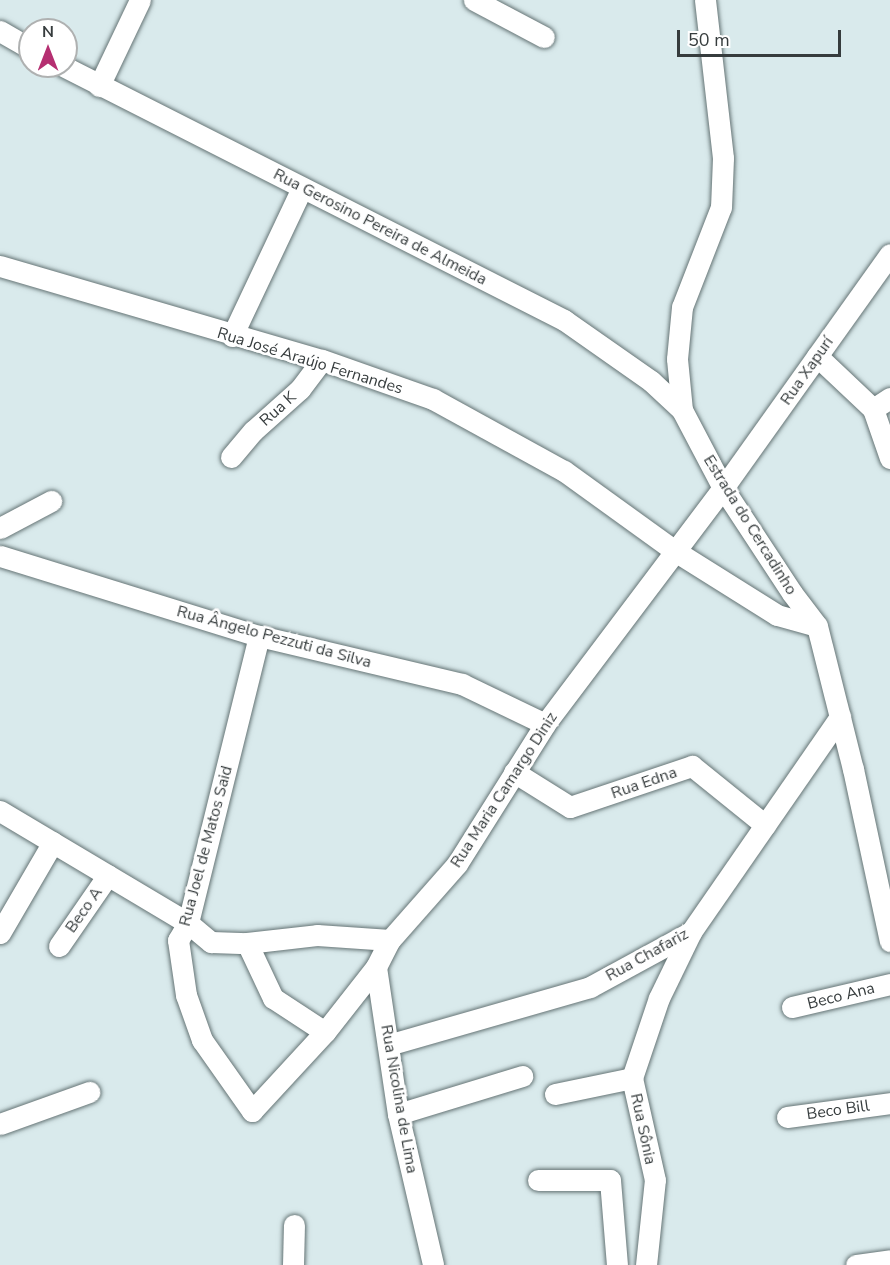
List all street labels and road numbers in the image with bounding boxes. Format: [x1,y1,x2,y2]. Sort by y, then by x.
street label: Rua Gerosino Pereira de Almeida [270,165,490,289]
street label: Rua José Araújo Fernandes [215,324,405,398]
street label: Rua Xapurí [777,333,837,409]
street label: Rua K [256,388,300,430]
street label: Estrada do Cercadinho [699,452,801,598]
street label: Rua Ângelo Pezzuti da Silva [175,602,373,672]
street label: Rua Maria Camargo Diniz [447,709,561,871]
street label: Rua Edna [609,763,679,803]
street label: Rua Joel de Matos Said [175,764,237,928]
street label: Beco A [61,884,107,936]
street label: Rua Chafariz [602,925,692,985]
street label: Beco Ana [805,978,877,1014]
street label: Rua Nicolina de Lima [376,1023,422,1175]
street label: Rua Sônia [626,1092,660,1166]
street label: Beco Bill [805,1096,871,1124]

